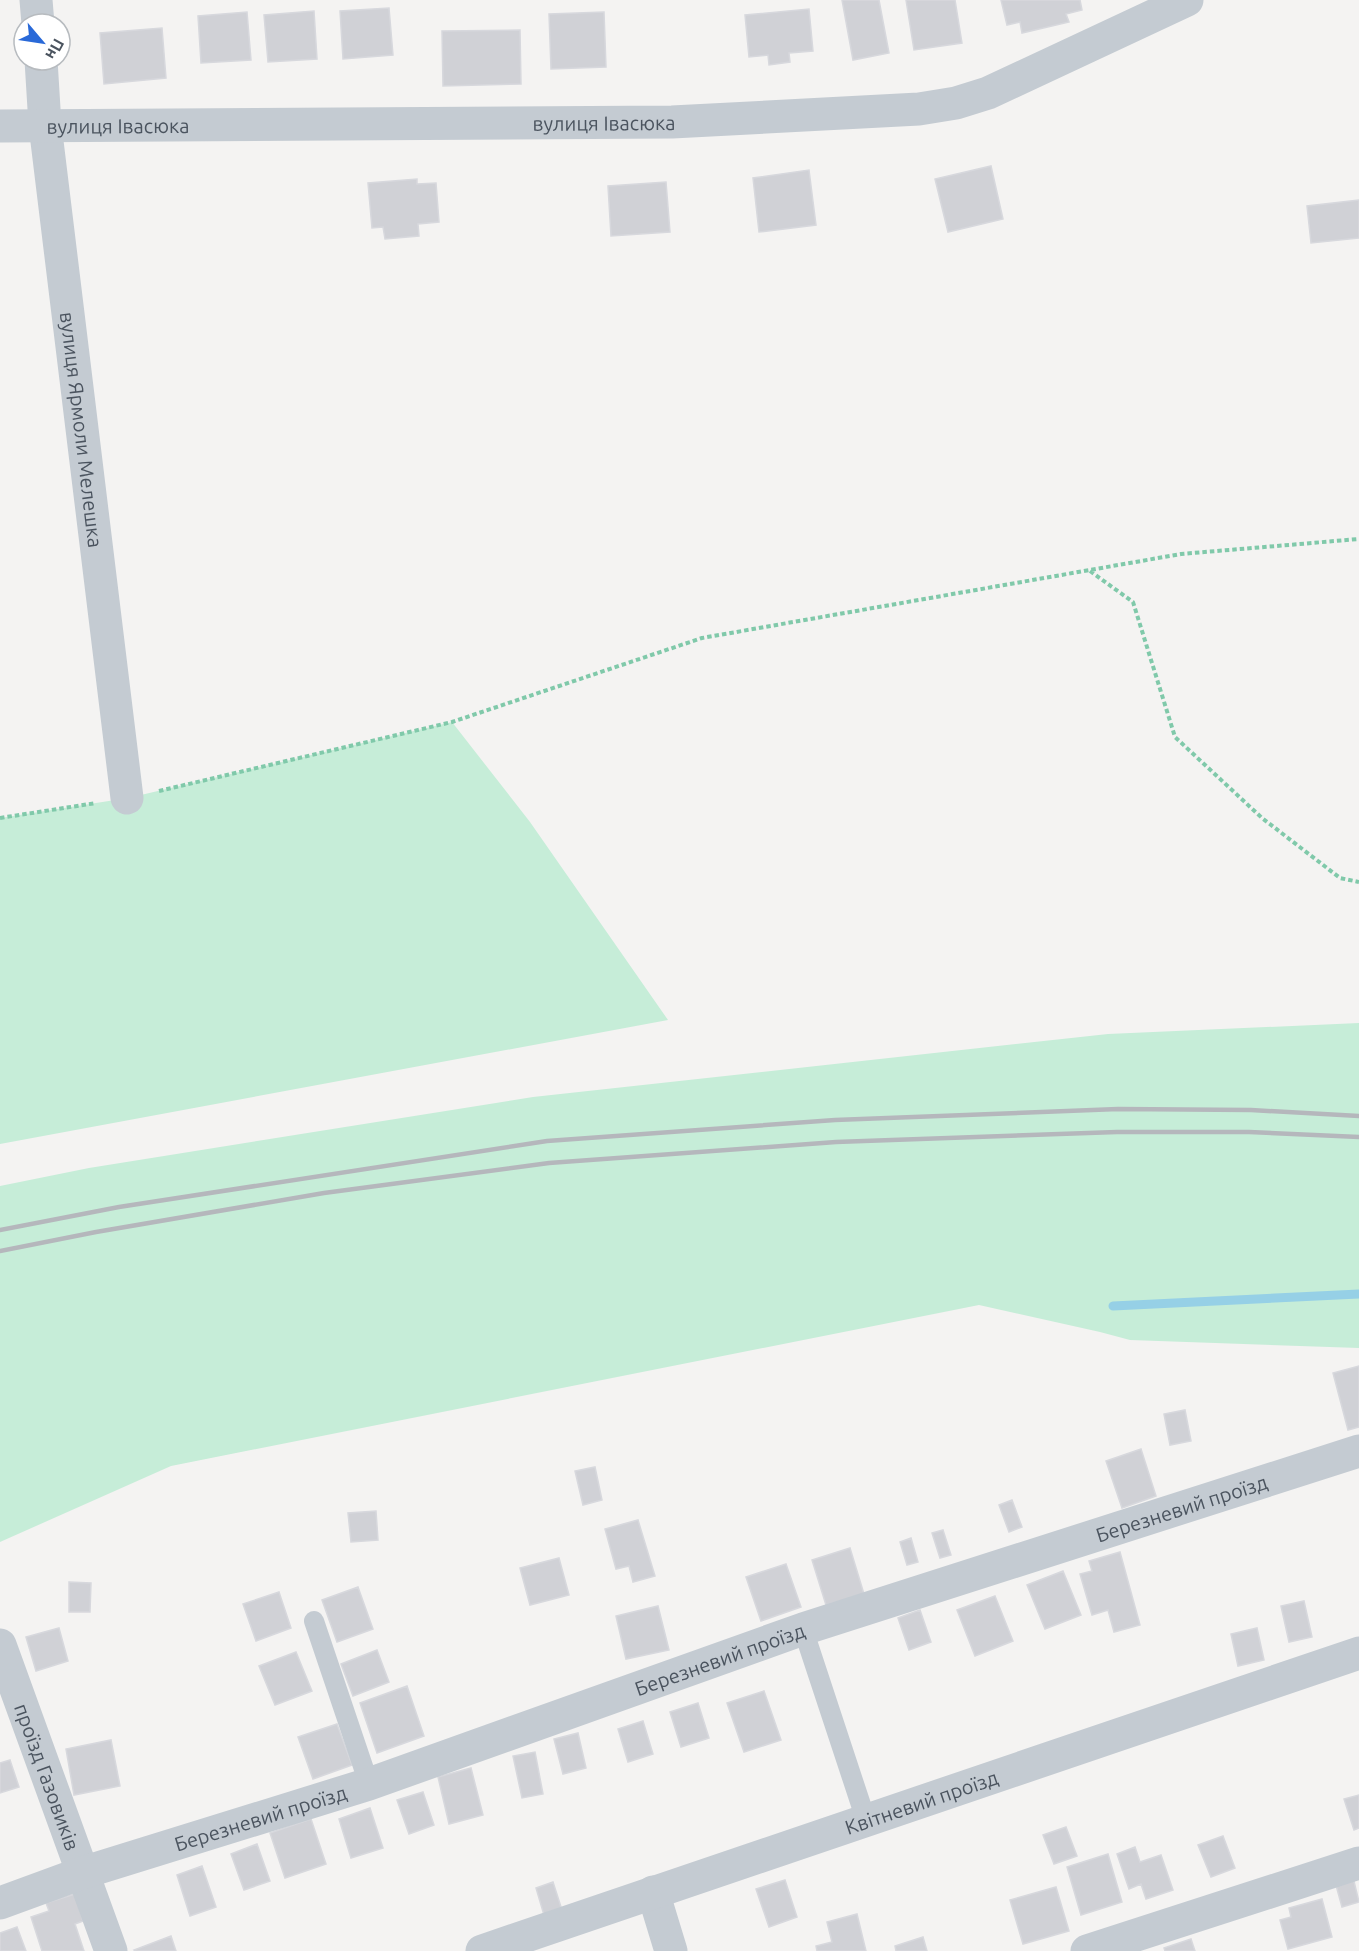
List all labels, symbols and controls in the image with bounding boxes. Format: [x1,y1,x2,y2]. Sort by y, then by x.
north arrow [12,12,72,72]
text: Пн [42,36,68,63]
street label: вулиця Івасюка [532,110,676,134]
street label: вулиця Івасюка [46,113,190,137]
street label: вулиця Ярмоли Мелешка [56,310,108,549]
street label: Березневий проїзд [1093,1470,1270,1546]
street label: Березневий проїзд [631,1618,808,1700]
street label: проїзд Газовиків [11,1700,85,1853]
street label: Квітневий проїзд [842,1765,1001,1838]
street label: Березневий проїзд [171,1780,349,1855]

